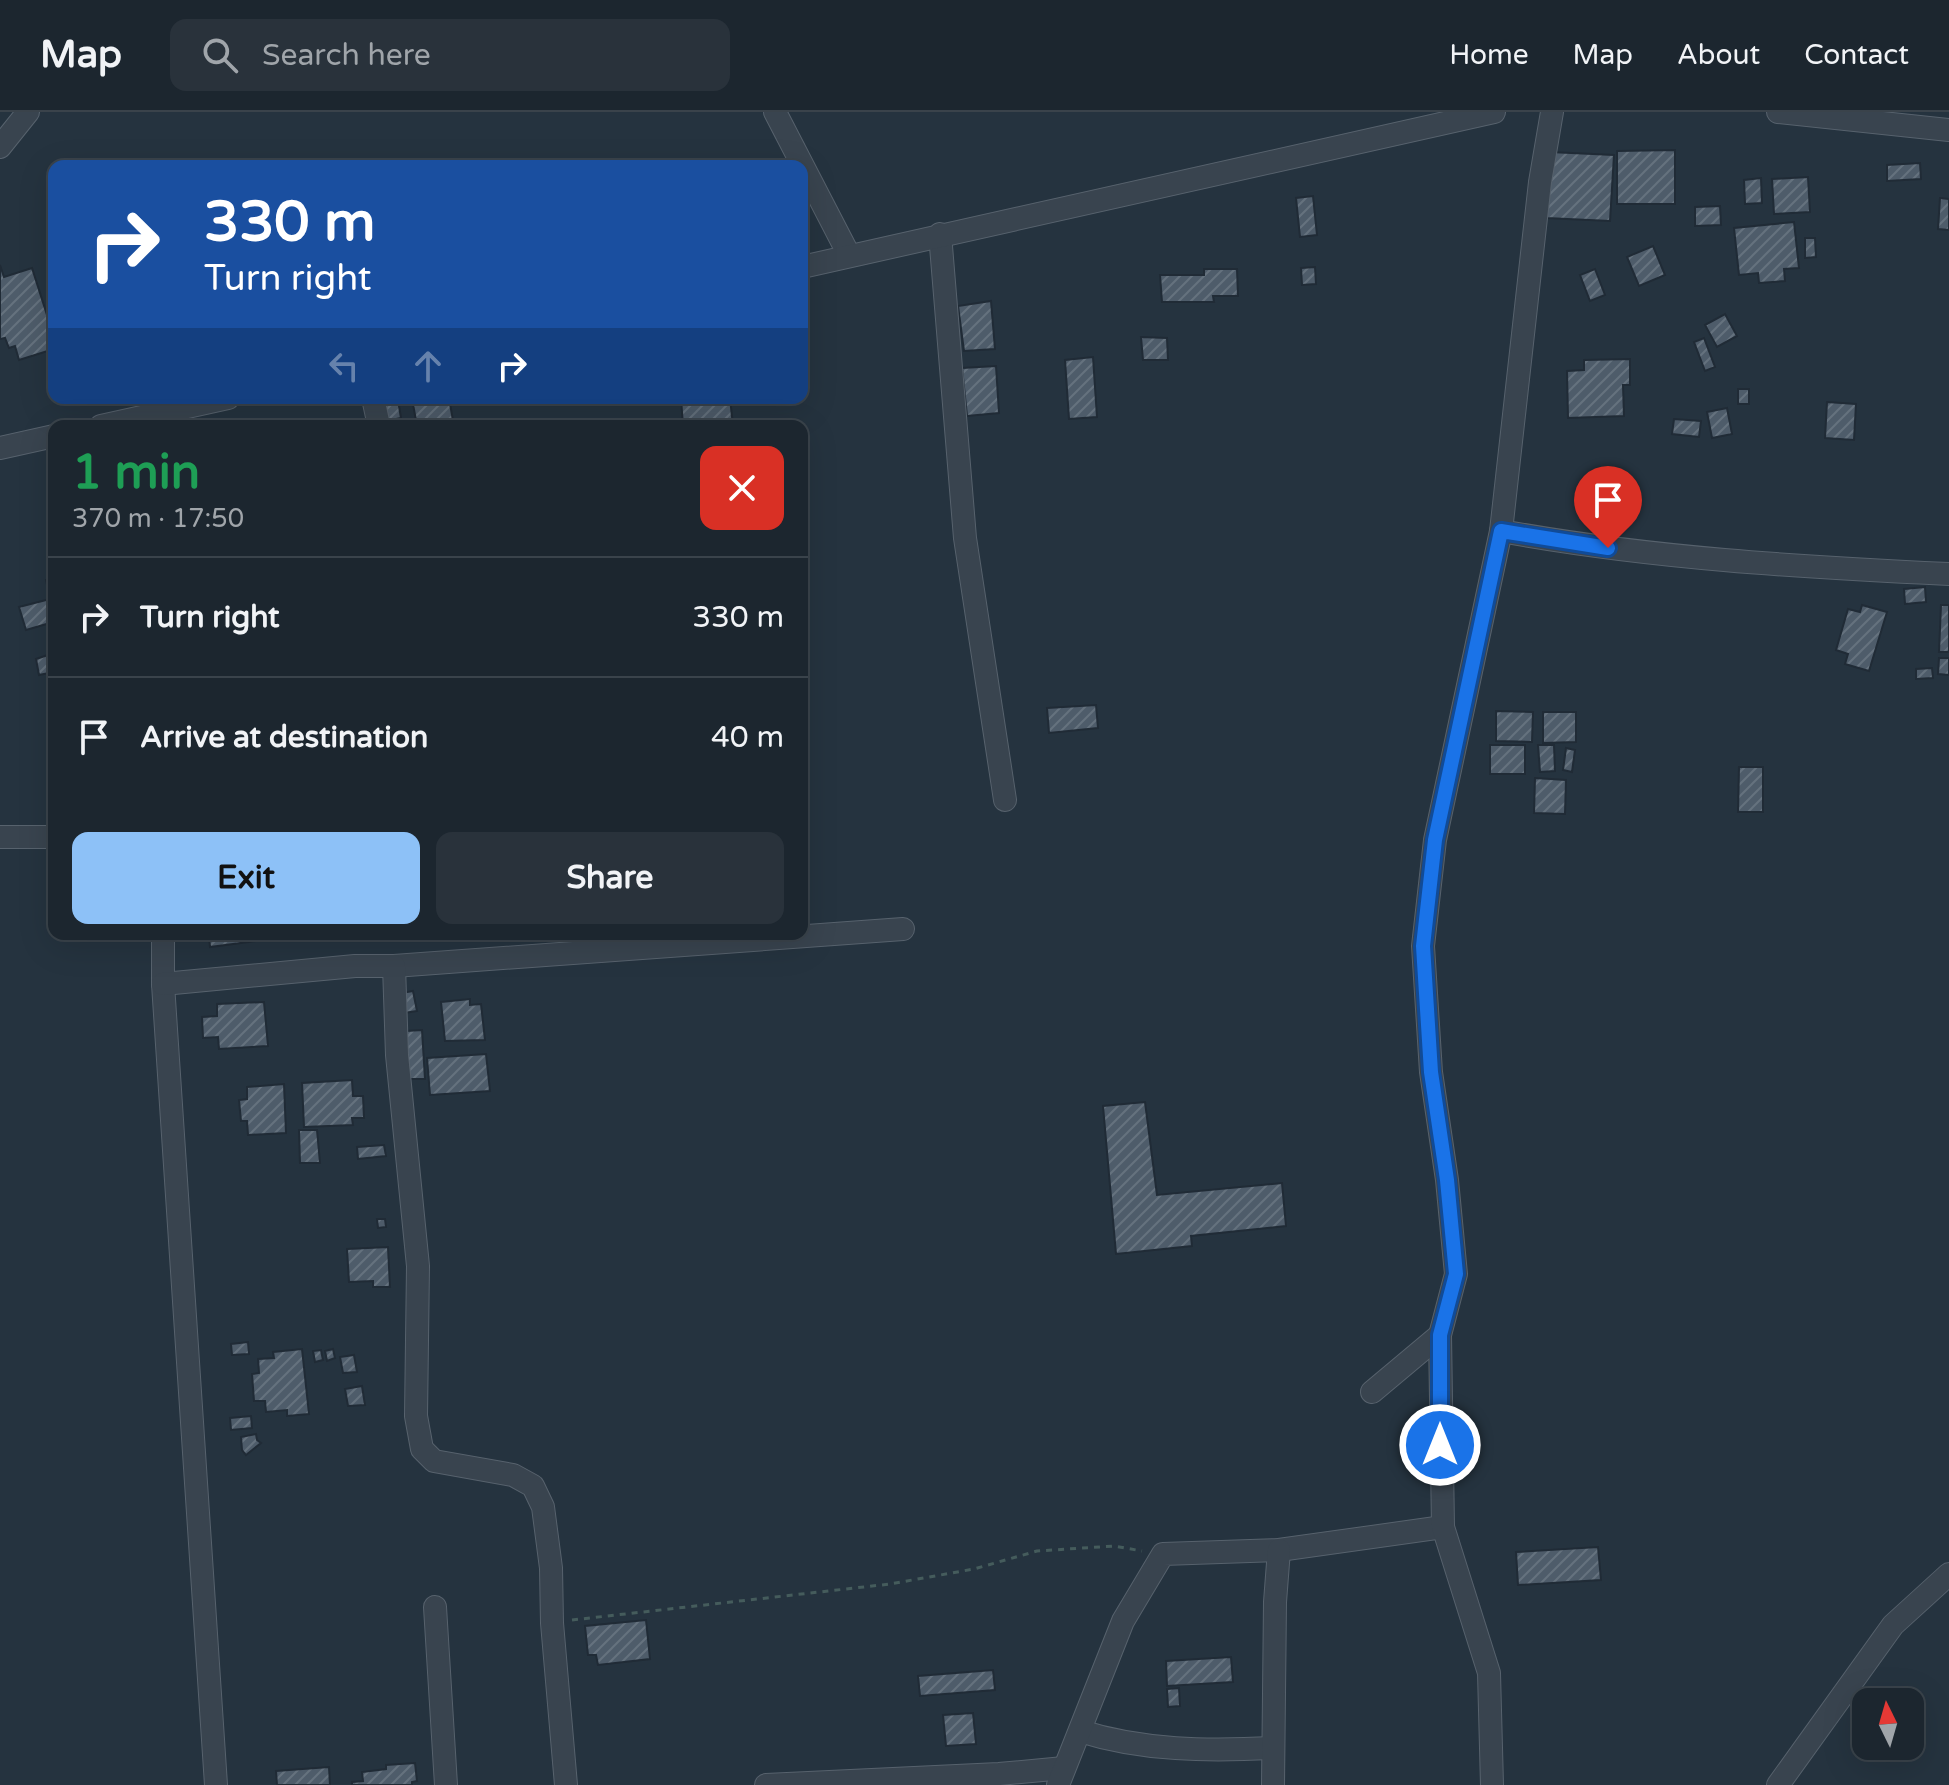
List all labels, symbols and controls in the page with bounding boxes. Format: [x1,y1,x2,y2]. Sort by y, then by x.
search box [170,19,730,91]
text: Map [40,32,122,78]
icon: search [198,33,242,77]
text: Search here [262,37,431,74]
text: Home [1449,38,1529,72]
text: Map [1573,38,1633,72]
text: About [1677,38,1760,72]
text: Contact [1804,38,1909,72]
text: 330 m [204,189,375,256]
icon: right [72,192,176,296]
text: Turn right [204,257,371,300]
icon: left [322,344,366,388]
icon: ahead [406,344,450,388]
icon: right [490,344,534,388]
text: 1 min [72,444,200,502]
button: close [700,446,784,530]
pin [1574,466,1642,548]
icon: arrive [1586,478,1630,522]
text: 370 m · 17:50 [72,503,244,534]
icon: right [72,595,116,639]
text: Turn right [140,599,280,636]
text: 330 m [692,599,784,636]
icon: arrive [72,715,116,759]
text: Arrive at destination [140,719,428,756]
text: 40 m [711,719,784,756]
button: Exit [72,832,420,924]
button: Share [436,832,784,924]
position arrow [1398,1403,1482,1487]
north arrow [1852,1688,1924,1760]
map controls [1852,1688,1924,1760]

